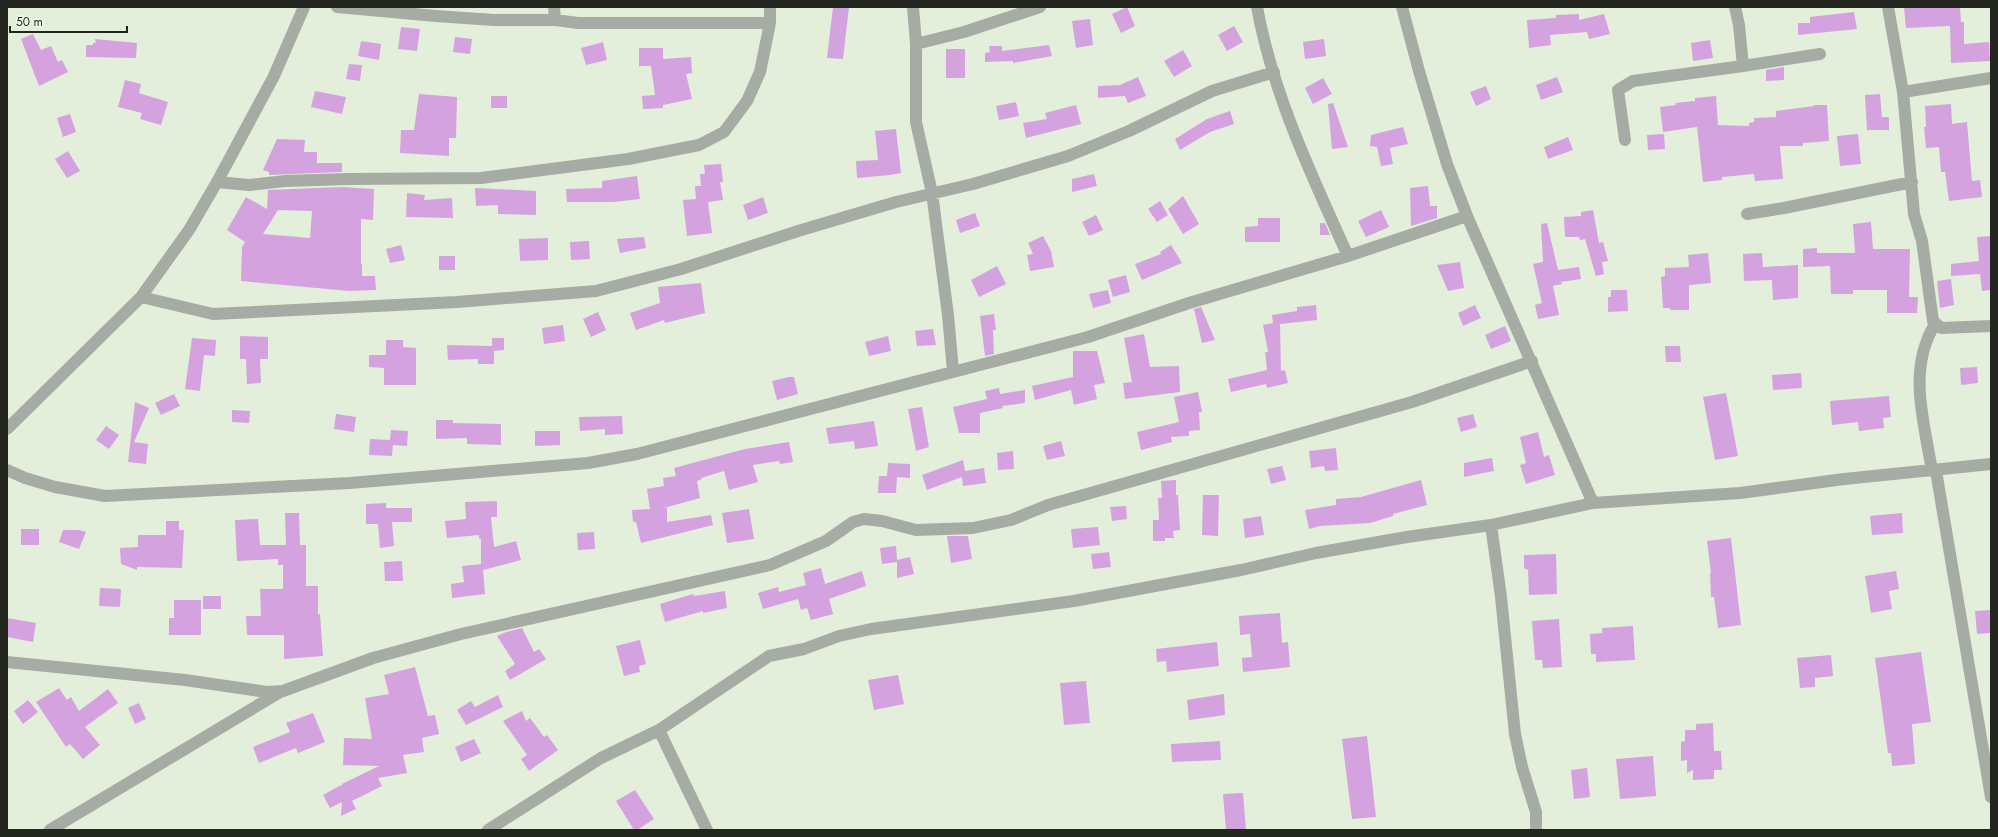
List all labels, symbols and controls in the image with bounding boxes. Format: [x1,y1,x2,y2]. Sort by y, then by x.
scale bar [10,8,127,34]
text: 50 m [16,13,43,31]

